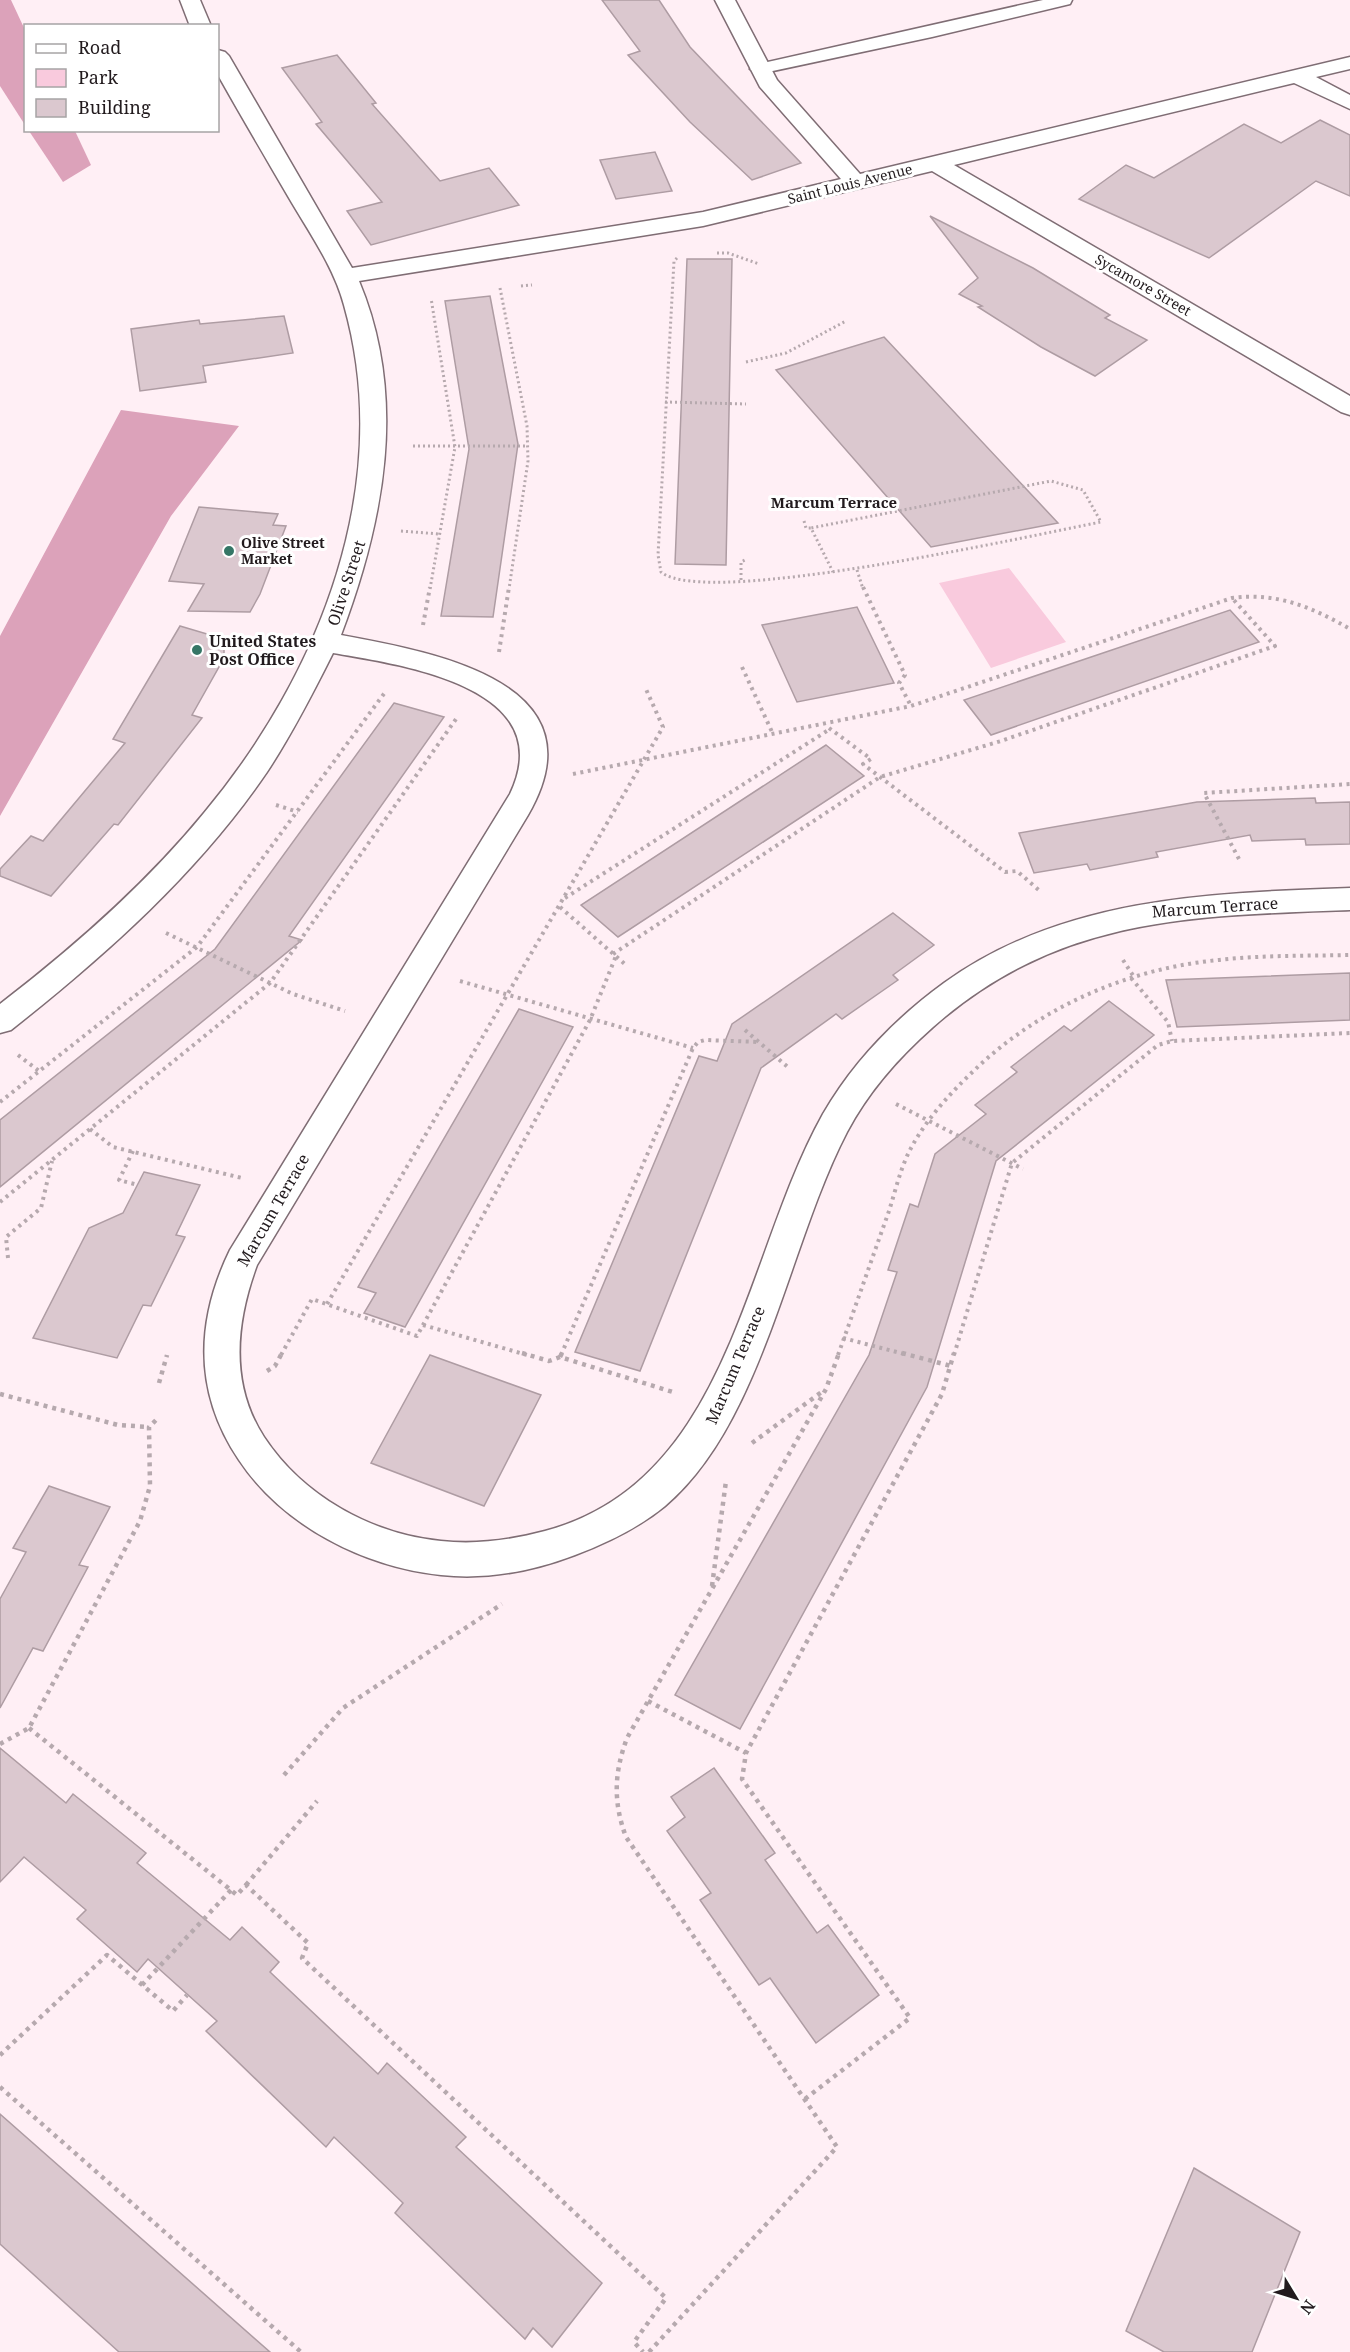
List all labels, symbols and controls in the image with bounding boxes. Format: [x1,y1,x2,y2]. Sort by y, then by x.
legend [24,24,219,132]
text: Road [78,35,121,59]
text: Park [78,65,118,89]
text: Building [78,95,151,119]
street label: Saint Louis Avenue [786,159,914,208]
street label: Sycamore Street [1092,249,1195,320]
district label: Marcum Terrace [771,492,897,512]
place label: Olive Street Market [241,533,325,568]
street label: Olive Street [322,537,370,629]
marker: Olive Street Market [222,544,236,558]
place label: United States Post Office [209,630,316,670]
marker: United States Post Office [190,643,204,657]
street label: Marcum Terrace [1151,892,1279,922]
street label: Marcum Terrace [232,1150,314,1270]
street label: Marcum Terrace [700,1302,770,1428]
north arrow [1266,2268,1326,2328]
text: N [1295,2295,1320,2319]

